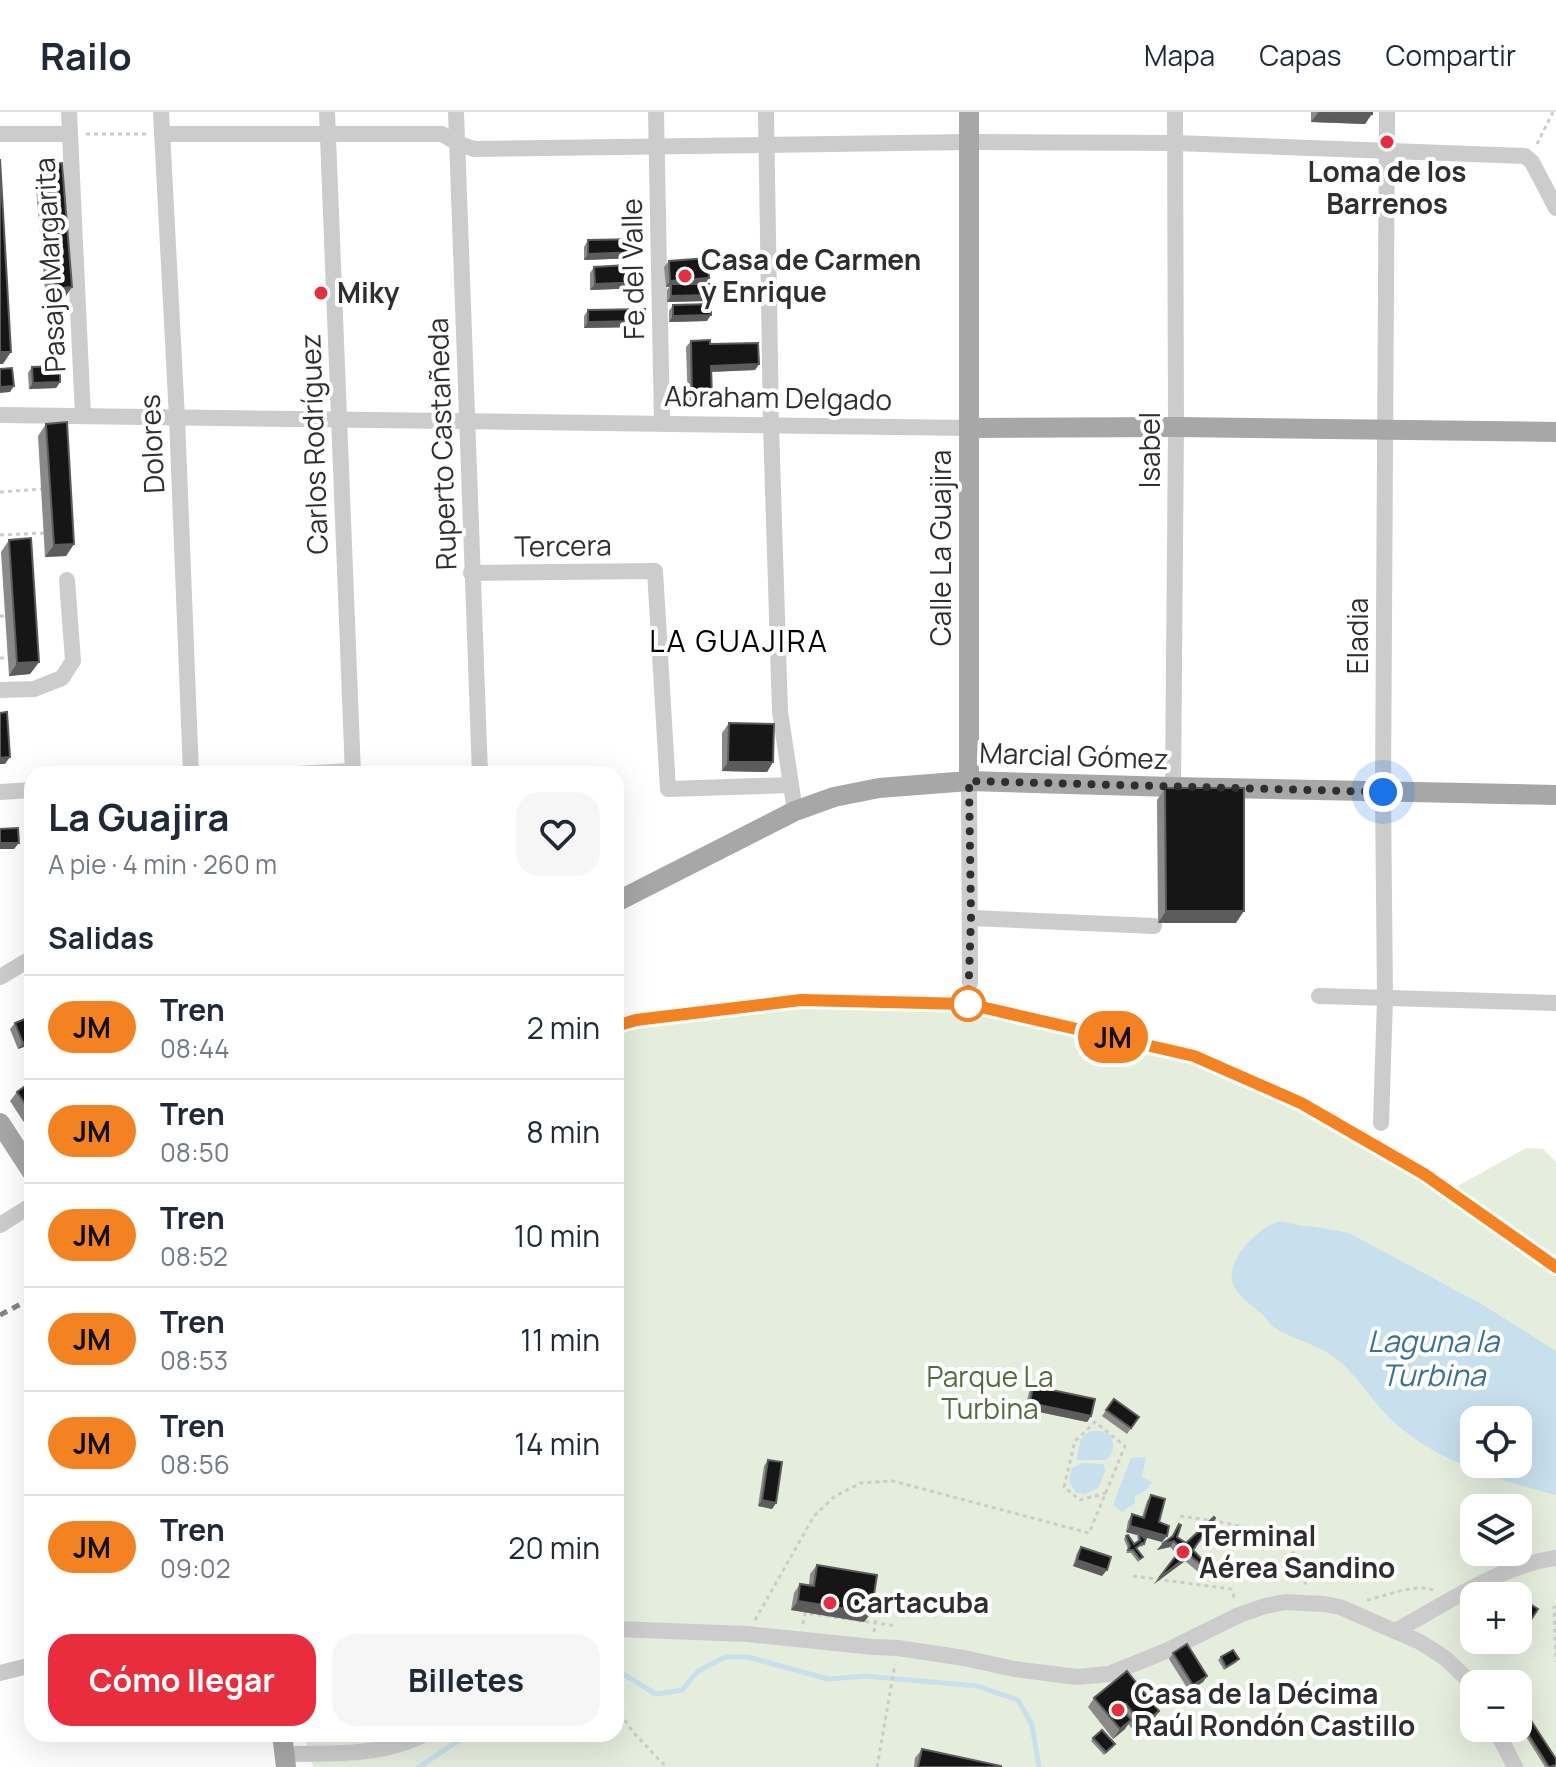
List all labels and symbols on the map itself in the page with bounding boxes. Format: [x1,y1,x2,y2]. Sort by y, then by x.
marker: Loma de los Barrenos [1378,133,1396,151]
place label: Loma de los Barrenos [1308,152,1466,222]
street label: Pasaje Margarita [24,157,74,374]
street label: Fe del Valle [612,198,652,340]
place label: Casa de Carmen y Enrique [701,240,921,310]
marker: Casa de Carmen y Enrique [676,267,694,285]
place label: Miky [337,273,400,311]
marker: Miky [312,284,330,302]
street label: Ruperto Castañeda [418,317,464,571]
street label: Carlos Rodríguez [290,333,336,555]
street label: Abraham Delgado [664,376,892,418]
street label: Dolores [129,393,173,495]
street label: Isabel [1130,412,1168,488]
street label: Calle La Guajira [921,450,959,646]
street label: Tercera [514,525,612,565]
street label: Eladia [1338,598,1376,674]
district label: LA GUAJIRA [649,620,829,661]
street label: Marcial Gómez [979,733,1169,777]
your location [1363,772,1403,812]
unlabelled marker [951,987,985,1021]
line badge: JM [1077,1011,1149,1063]
water label: Laguna la Turbina [1367,1320,1500,1395]
park label: Parque La Turbina [927,1357,1053,1427]
place label: Terminal Aérea Sandino [1199,1516,1395,1586]
marker: Terminal Aérea Sandino [1174,1543,1192,1561]
place label: Cartacuba [846,1583,989,1621]
marker: Cartacuba [821,1594,839,1612]
place label: Casa de la Décima Raúl Rondón Castillo [1134,1674,1415,1744]
marker: Casa de la Décima Raúl Rondón Castillo [1109,1701,1127,1719]

